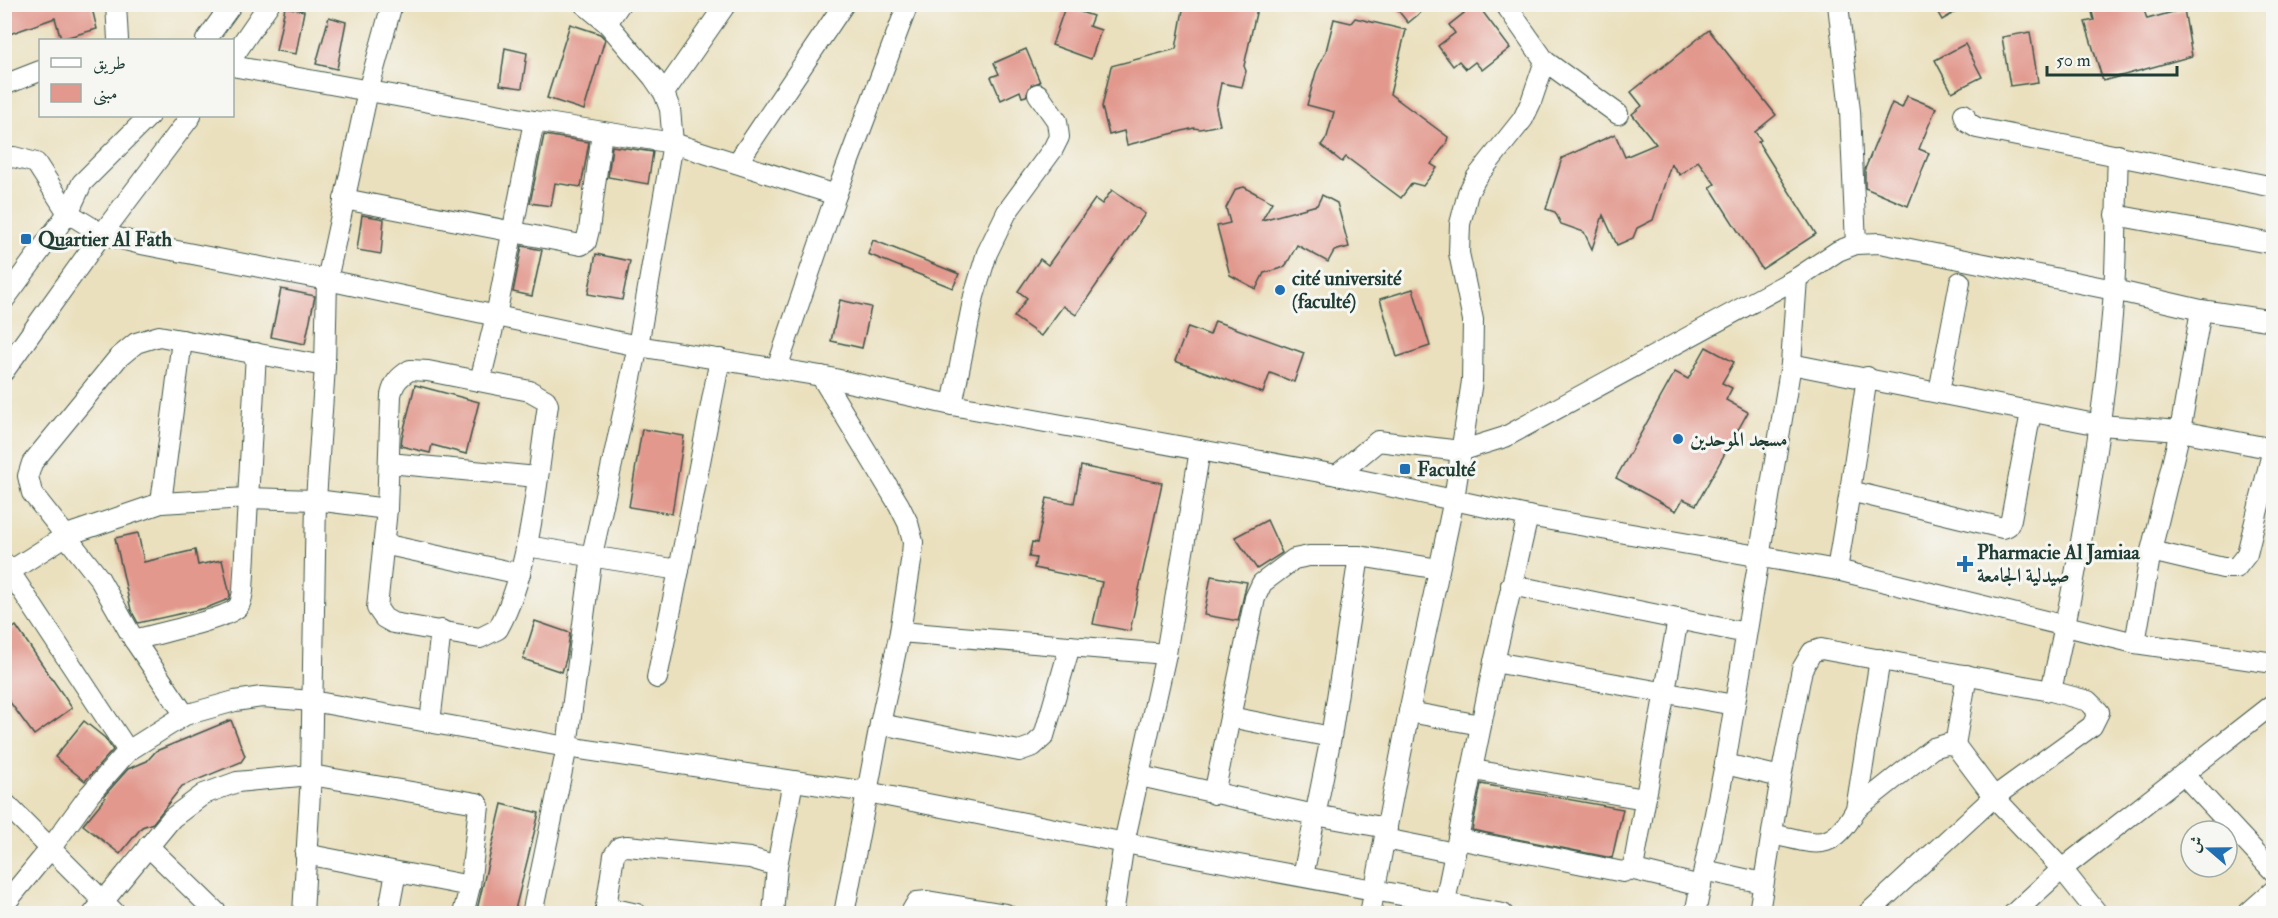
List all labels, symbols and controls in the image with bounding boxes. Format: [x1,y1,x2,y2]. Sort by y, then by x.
legend [39,39,234,117]
scale bar [2047,39,2178,77]
text: 50 m [2056,49,2091,72]
text: طريق [93,52,126,75]
text: مبنى [93,82,118,106]
place label: Quartier Al Fath [38,227,172,252]
marker: Quartier Al Fath [19,232,33,246]
place label: cité université (faculté) [1292,266,1402,314]
marker: cité université (faculté) [1273,283,1287,297]
place label: مسجد الموحدين [1690,427,1788,452]
marker: مسجد الموحدين [1671,432,1685,446]
place label: Faculté [1417,457,1476,482]
marker: Faculté [1398,462,1412,476]
place label: Pharmacie Al Jamiaa صيدلية الجامعة [1977,540,2140,588]
marker: Pharmacie Al Jamiaa صيدلية الجامعة [1958,557,1972,571]
north arrow [2179,819,2239,879]
text: ش [2184,833,2208,855]

